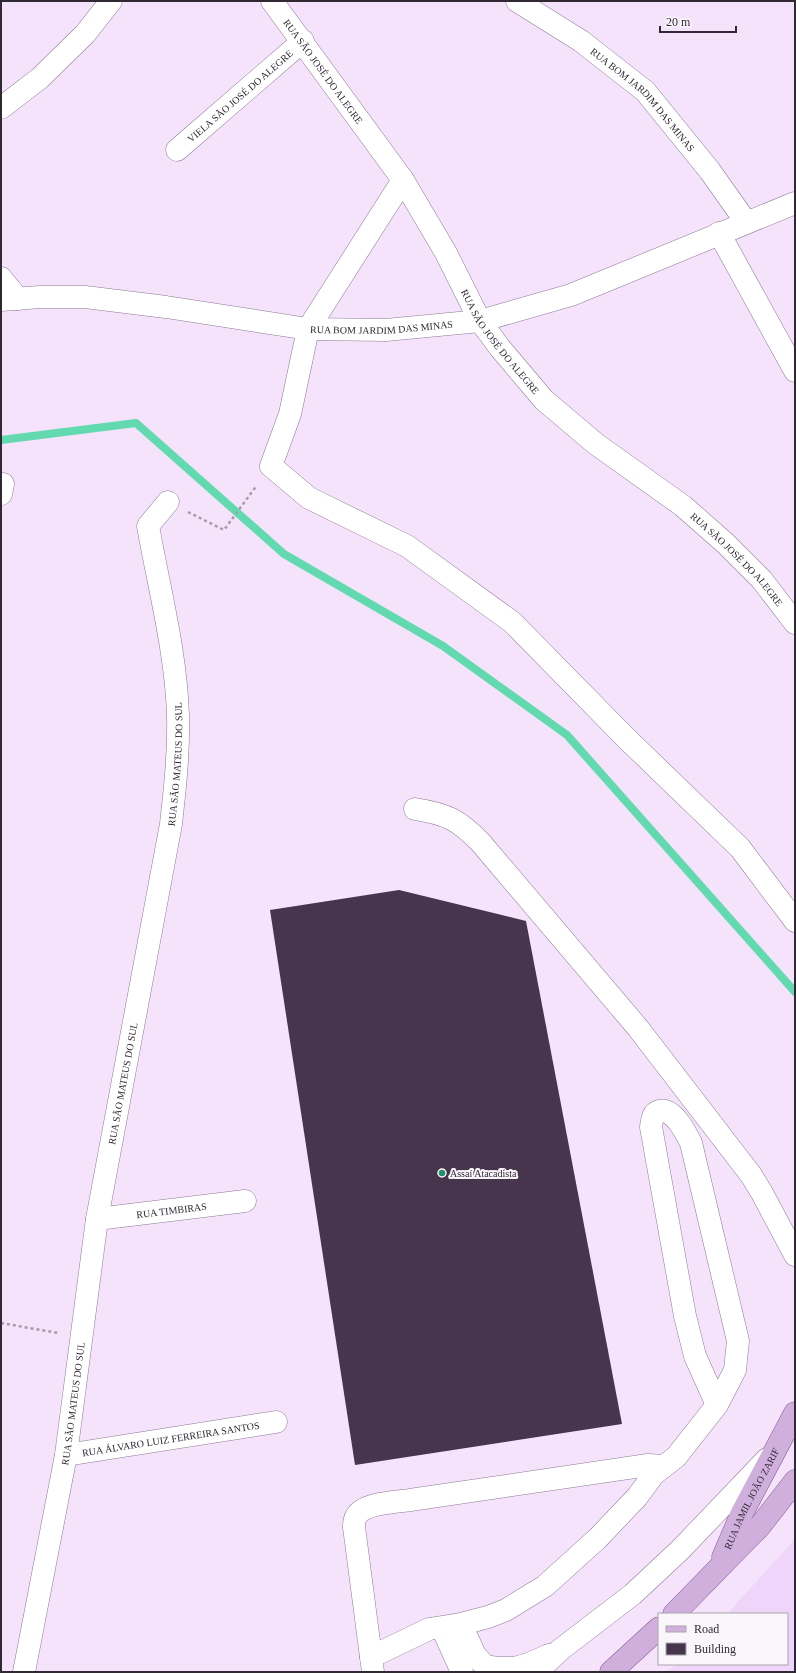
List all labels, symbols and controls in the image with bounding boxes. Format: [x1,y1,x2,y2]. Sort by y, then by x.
scale bar [660,8,736,34]
text: 20 m [666,15,691,29]
street label: RUA SÃO JOSÉ DO ALEGRE [281,17,365,126]
street label: RUA BOM JARDIM DAS MINAS [588,46,697,154]
street label: VIELA SÃO JOSÉ DO ALEGRE [185,48,295,145]
street label: RUA SÃO JOSÉ DO ALEGRE [459,287,541,396]
street label: RUA BOM JARDIM DAS MINAS [310,319,453,336]
street label: RUA SÃO JOSÉ DO ALEGRE [688,510,785,608]
street label: RUA SÃO MATEUS DO SUL [166,702,184,827]
street label: RUA SÃO MATEUS DO SUL [106,1022,140,1145]
marker: Assaí Atacadista [437,1168,447,1178]
place label: Assaí Atacadista [450,1168,517,1179]
street label: RUA TIMBIRAS [136,1201,207,1220]
street label: RUA SÃO MATEUS DO SUL [59,1341,87,1466]
street label: RUA ÁLVARO LUIZ FERREIRA SANTOS [81,1420,260,1458]
street label: RUA JAMIL JOÃO ZARIF [722,1446,782,1551]
legend [658,1613,788,1665]
text: Road [694,1622,719,1636]
text: Building [694,1642,736,1656]

